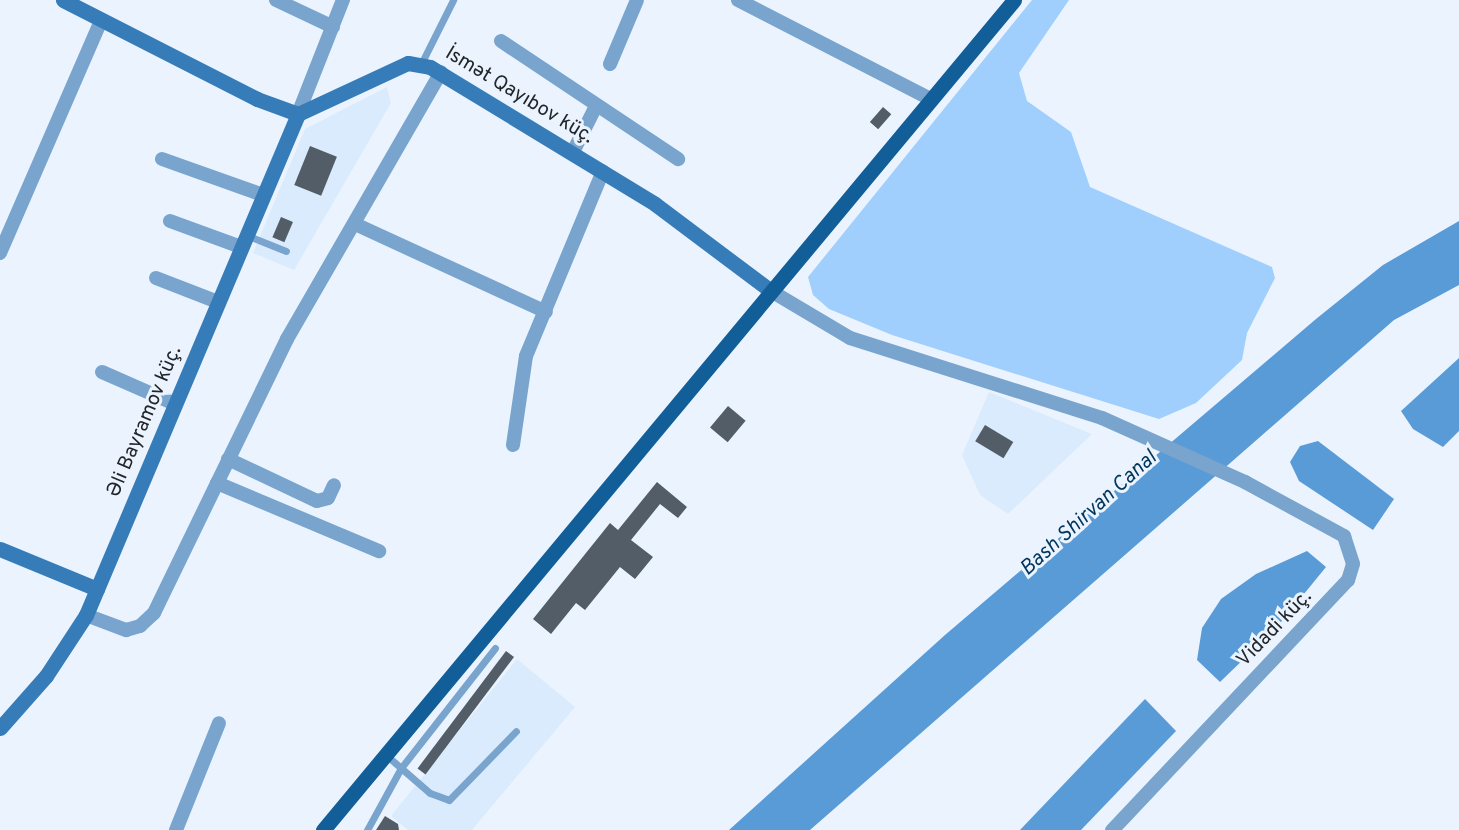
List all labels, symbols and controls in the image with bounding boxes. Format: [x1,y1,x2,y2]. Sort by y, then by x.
street label: İsmət Qayıbov küç. [440,42,598,150]
street label: Əli Bayramov küç. [102,343,188,501]
water label: Bash Shirvan Canal [1015,446,1163,582]
street label: Vidadi küç. [1232,586,1318,672]

